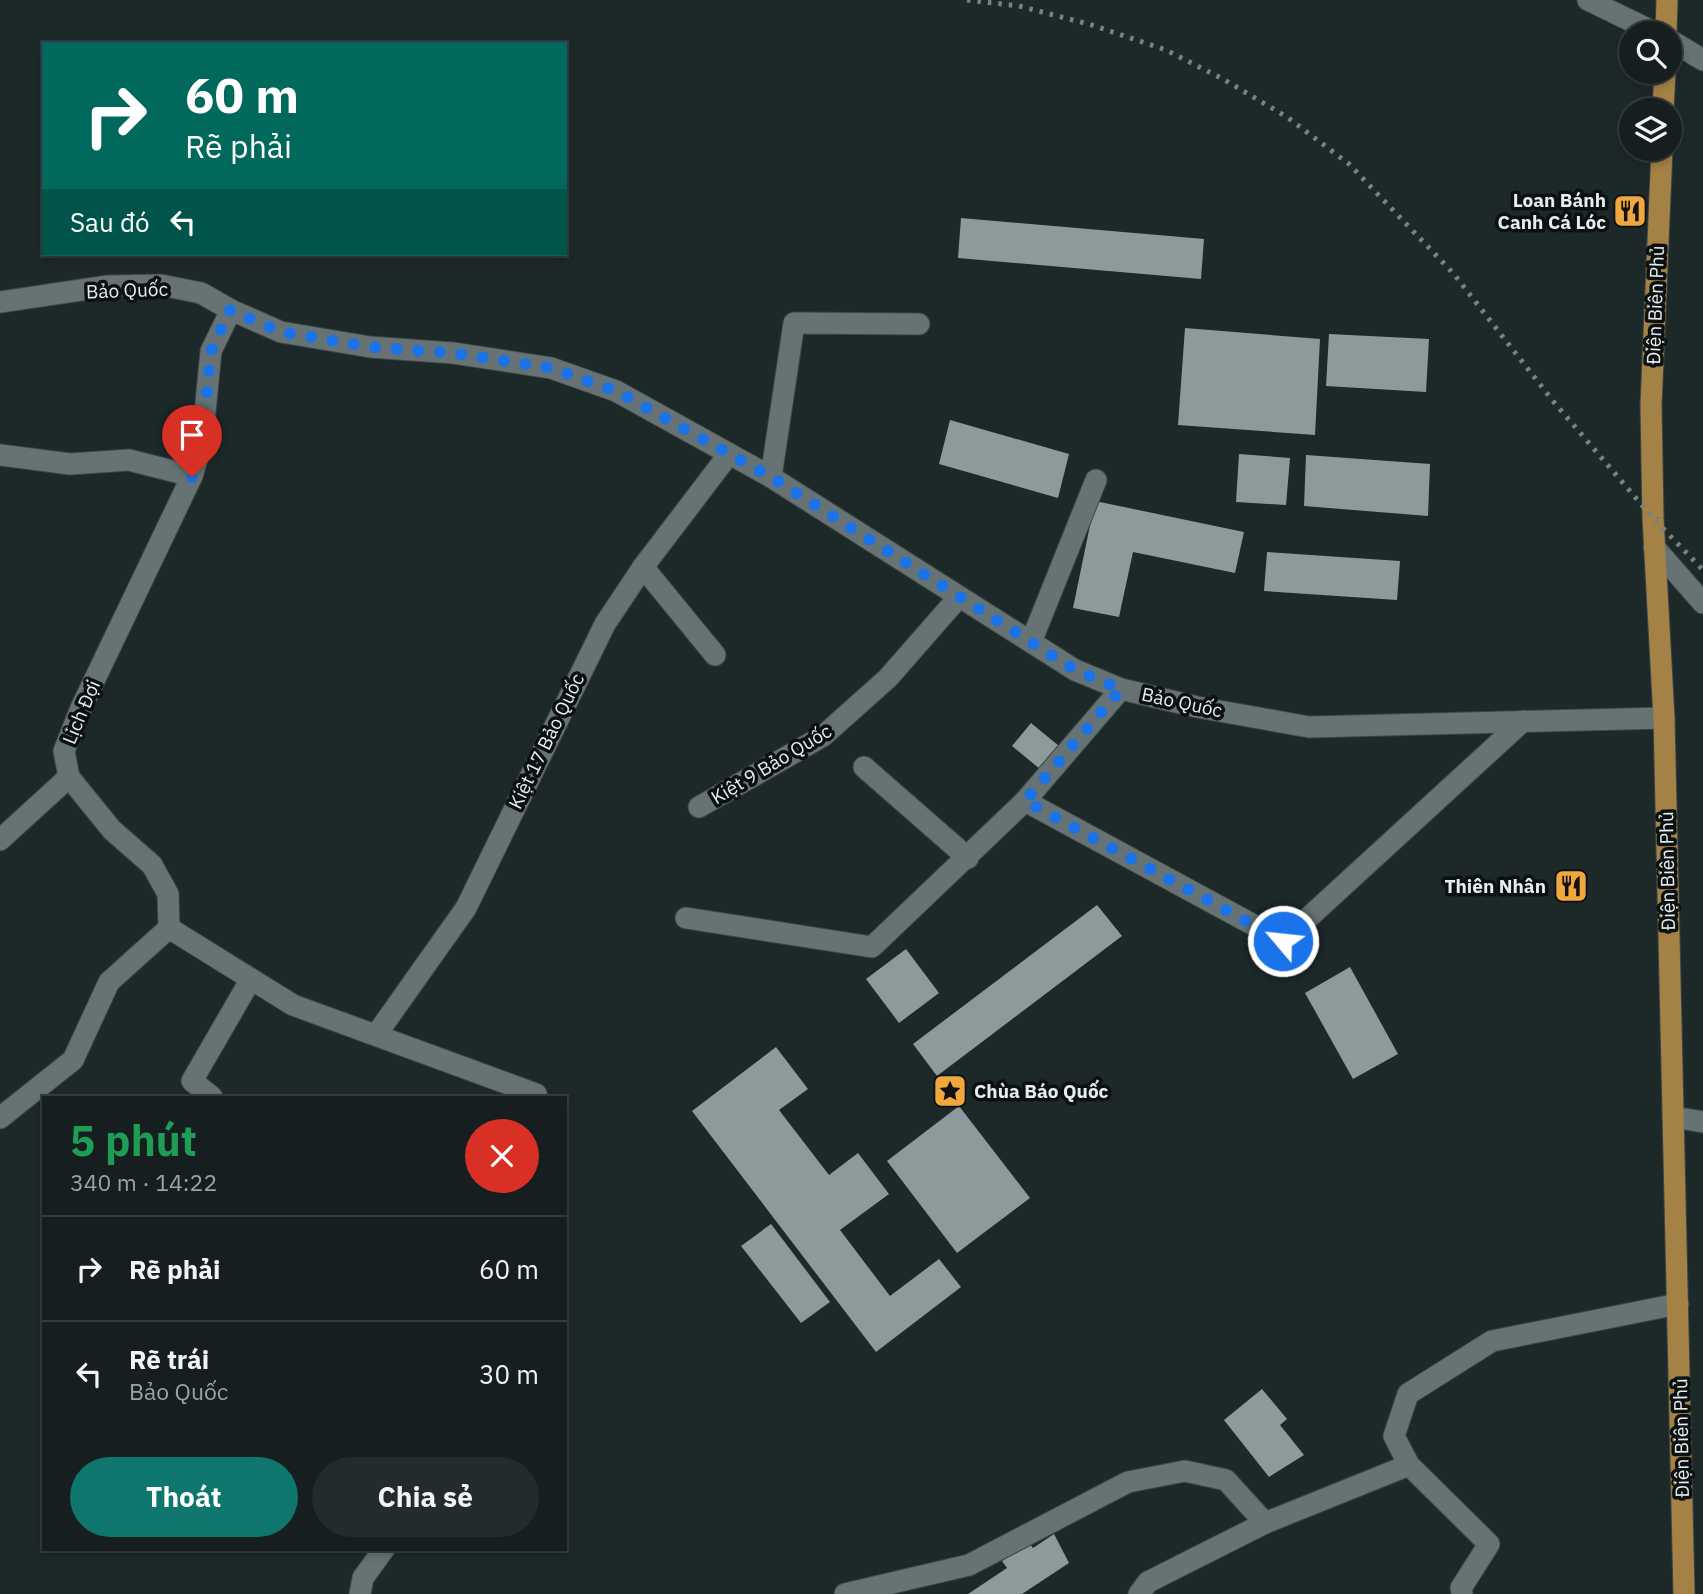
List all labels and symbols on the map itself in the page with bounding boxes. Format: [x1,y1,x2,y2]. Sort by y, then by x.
place label: Loan Bánh Canh Cá Lóc [1498,188,1606,234]
restaurant icon: Loan Bánh Canh Cá Lóc [1611,192,1649,230]
street label: Điện Biên Phủ [1641,245,1669,365]
street label: Bảo Quốc [86,277,169,303]
pin [162,405,222,477]
street label: Kiệt 17 Bảo Quốc [503,669,589,813]
street label: Lịch Đợi [57,676,105,748]
street label: Bảo Quốc [1139,682,1225,722]
street label: Kiệt 9 Bảo Quốc [706,718,836,809]
street label: Điện Biên Phủ [1654,811,1680,931]
restaurant icon: Thiên Nhân [1552,867,1590,905]
place label: Thiên Nhân [1444,874,1546,898]
position arrow [1246,904,1320,978]
place icon: Chùa Báo Quốc [931,1072,969,1110]
place label: Chùa Báo Quốc [974,1079,1109,1103]
street label: Điện Biên Phủ [1668,1378,1694,1498]

